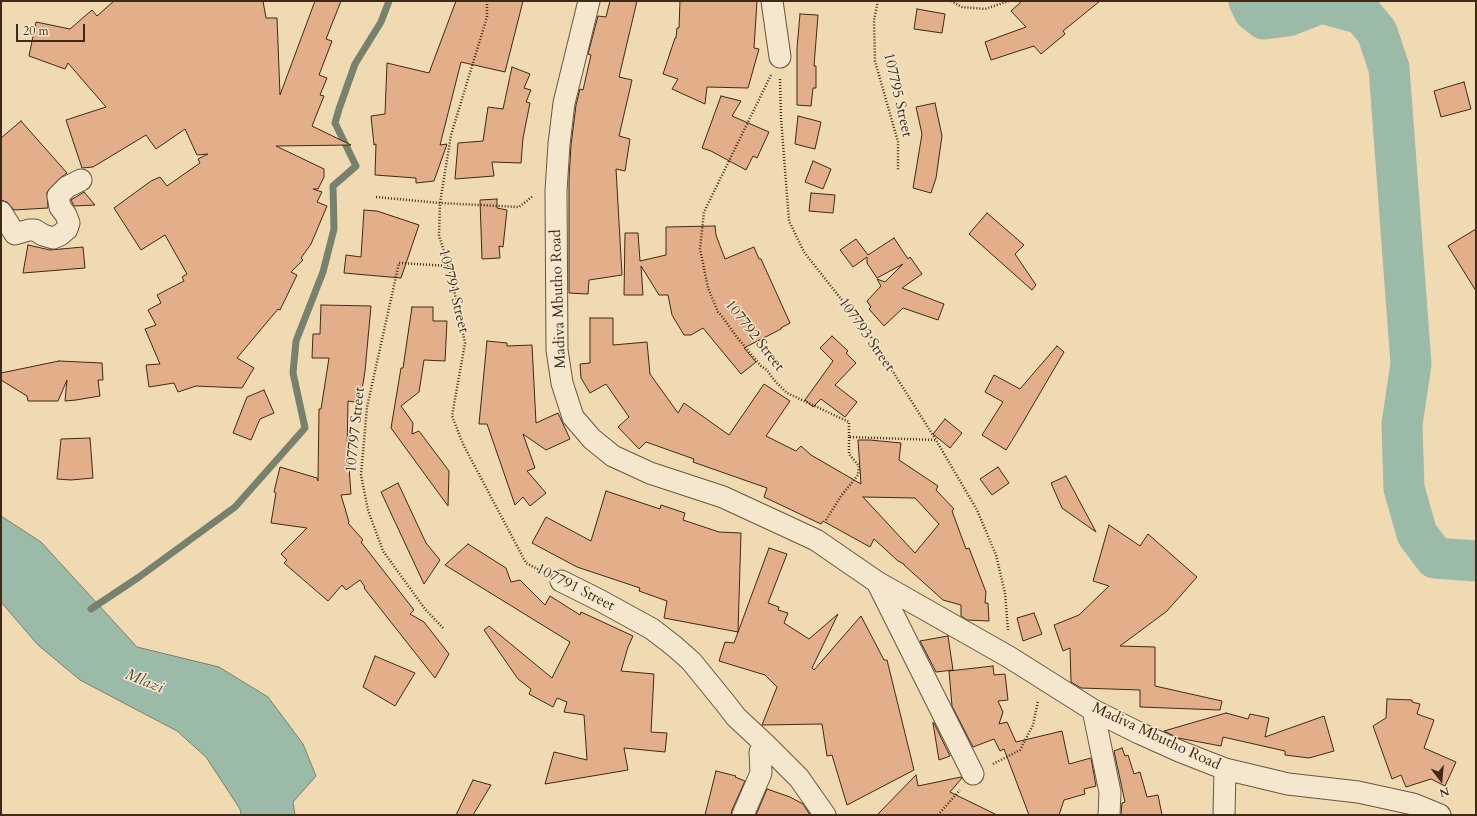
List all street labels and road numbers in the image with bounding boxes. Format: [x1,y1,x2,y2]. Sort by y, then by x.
street label: 107795 Street [879,51,915,139]
street label: Madiva Mbutho Road [548,229,570,369]
street label: 107791 Street [434,247,472,335]
street label: 107793 Street [834,295,898,375]
street label: 107792 Street [720,296,788,376]
street label: 107797 Street [343,386,369,474]
street label: 107791 Street [533,560,617,616]
street label: Madiva Mbutho Road [1089,699,1223,775]

